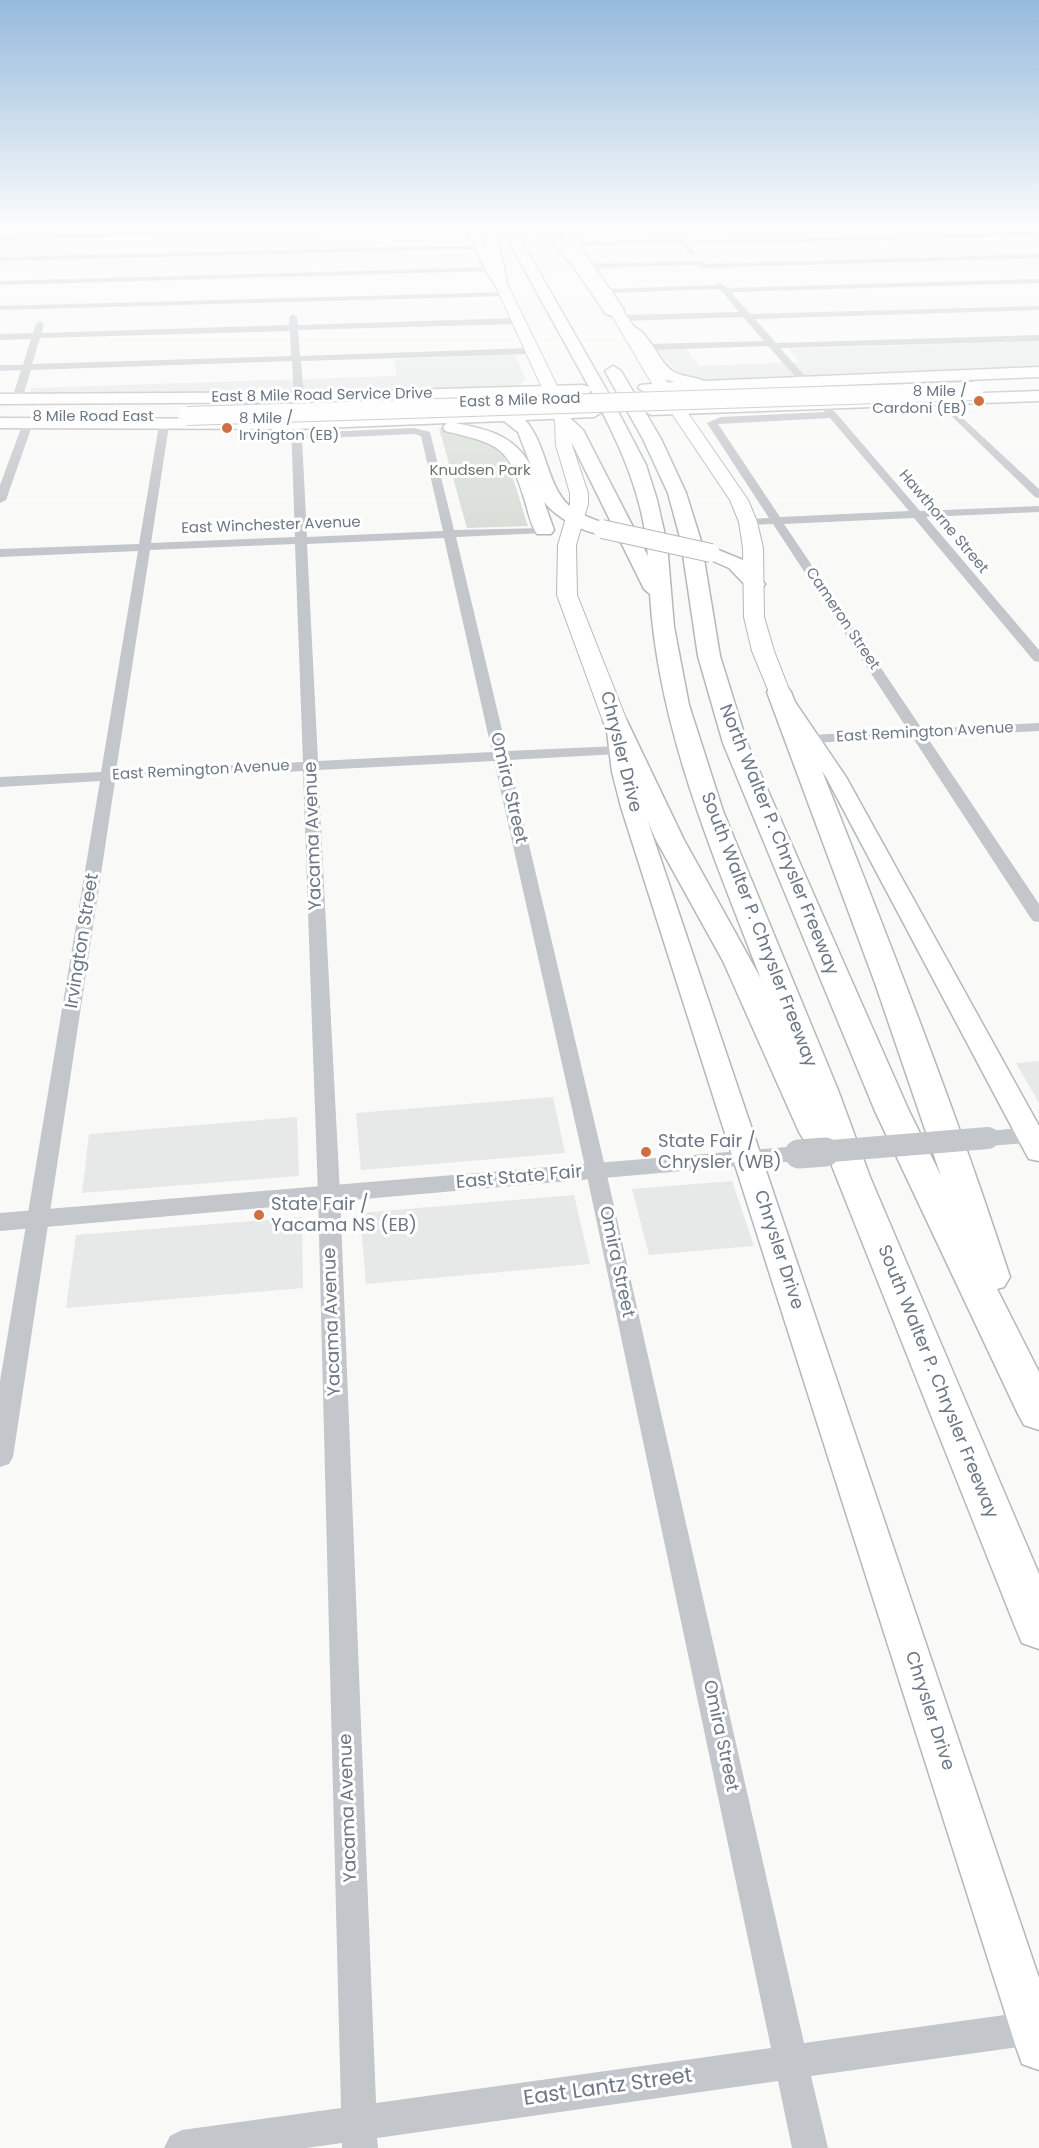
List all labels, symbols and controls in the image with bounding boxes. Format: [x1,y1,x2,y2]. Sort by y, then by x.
place label: 8 Mile / Cardoni (EB) [872,383,967,418]
street label: East 8 Mile Road Service Drive [211,385,433,407]
street label: East 8 Mile Road [459,390,581,412]
marker: 8 Mile / Cardoni (EB) [972,394,986,408]
street label: 8 Mile Road East [32,408,154,426]
place label: 8 Mile / Irvington (EB) [239,410,339,445]
marker: 8 Mile / Irvington (EB) [220,421,234,435]
park label: Knudsen Park [429,462,531,480]
street label: Hawthorne Street [894,466,992,578]
street label: East Winchester Avenue [181,514,361,538]
street label: Cameron Street [801,565,883,673]
street label: Chrysler Drive [595,689,645,815]
street label: North Walter P. Chrysler Freeway [714,701,842,979]
street label: East Remington Avenue [836,719,1014,747]
street label: Omira Street [485,730,531,846]
street label: East Remington Avenue [112,757,290,785]
street label: Yacama Avenue [301,761,327,911]
street label: South Walter P. Chrysler Freeway [695,789,821,1071]
street label: Irvington Street [62,872,104,1010]
place label: State Fair / Chrysler (WB) [658,1131,782,1174]
marker: State Fair / Chrysler (WB) [639,1145,653,1159]
street label: East State Fair [455,1162,583,1194]
street label: Chrysler Drive [749,1188,807,1312]
place label: State Fair / Yacama NS (EB) [271,1194,417,1236]
street label: Omira Street [594,1204,638,1320]
marker: State Fair / Yacama NS (EB) [252,1208,266,1222]
street label: South Walter P. Chrysler Freeway [872,1242,1002,1522]
street label: Yacama Avenue [320,1247,346,1397]
street label: Chrysler Drive [900,1649,958,1773]
street label: Omira Street [698,1678,742,1794]
street label: Yacama Avenue [336,1733,362,1883]
street label: East Lantz Street [522,2064,694,2112]

